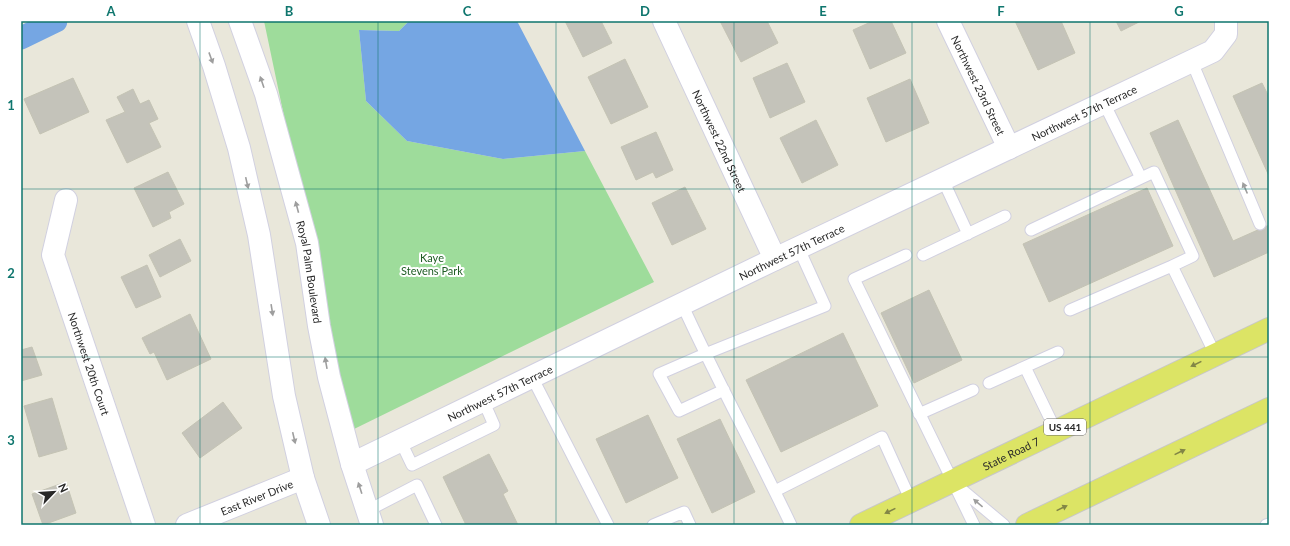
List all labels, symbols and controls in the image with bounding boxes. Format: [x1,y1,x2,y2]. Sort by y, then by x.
text: A [105,3,116,19]
text: B [285,3,294,19]
text: C [463,3,472,19]
text: D [640,3,650,19]
text: E [819,3,827,19]
text: F [997,3,1005,19]
text: G [1174,3,1184,19]
street label: Northwest 23rd Street [949,33,1008,137]
one-way arrow [208,52,214,64]
one-way arrow [259,76,265,88]
street label: Northwest 57th Terrace [1029,82,1139,143]
street label: Northwest 22nd Street [690,87,749,194]
text: 1 [7,97,15,113]
one-way arrow [244,177,250,189]
one-way arrow [1242,182,1248,193]
one-way arrow [294,201,300,213]
street label: Royal Palm Boulevard [295,219,325,324]
street label: Northwest 57th Terrace [736,221,846,282]
park label: Kaye Stevens Park [401,251,463,277]
text: 2 [7,265,15,281]
one-way arrow [269,304,275,316]
street label: Northwest 20th Court [66,310,113,417]
one-way arrow [323,356,329,369]
street label: Northwest 57th Terrace [445,361,554,423]
one-way arrow [1190,361,1202,367]
road number: US 441 [1044,419,1086,435]
text: 3 [7,432,15,448]
one-way arrow [291,432,297,444]
street label: State Road 7 [980,434,1041,472]
one-way arrow [1174,449,1185,455]
north arrow [34,472,74,512]
street label: East River Drive [218,476,295,517]
text: N [56,481,71,494]
one-way arrow [357,482,363,494]
one-way arrow [972,499,983,508]
one-way arrow [1057,505,1068,511]
one-way arrow [884,508,895,514]

